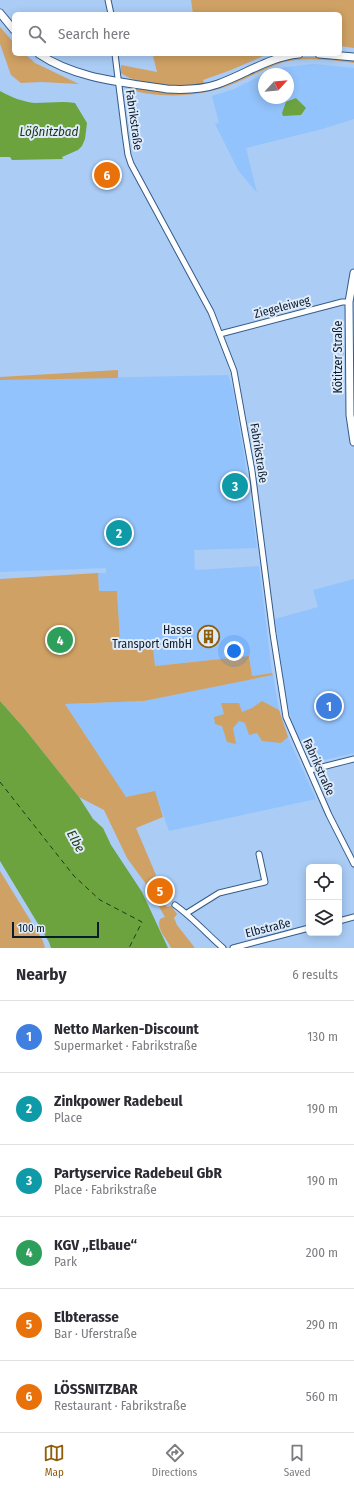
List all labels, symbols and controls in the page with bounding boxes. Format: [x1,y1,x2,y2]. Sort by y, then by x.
search box [12,12,342,56]
icon: search [26,23,48,45]
text: Search here [58,25,130,43]
north arrow [258,68,294,104]
street label: Fabrikstraße [123,89,145,151]
water label: Lößnitzbad [19,124,79,139]
pin: 6 [94,160,120,190]
street label: Ziegeleiweg [252,293,312,321]
street label: Kötitzer Straße [331,320,345,393]
street label: Fabrikstraße [247,422,271,484]
pin: 3 [222,471,248,501]
pin: 2 [106,518,132,548]
place label: Hasse Transport GmbH [112,623,192,651]
building icon: Hasse Transport GmbH [195,624,221,650]
pin: 4 [47,625,73,655]
your location [224,641,244,661]
pin: 1 [316,691,342,721]
street label: Fabrikstraße [300,736,338,798]
water label: Elbe [64,828,88,854]
map controls [306,864,342,936]
button: locate [306,864,342,900]
pin: 5 [147,876,173,906]
button: layers [306,900,342,936]
street label: Elbstraße [244,916,292,940]
scale bar [12,920,99,939]
text: 100 m [18,922,45,935]
text: Nearby [16,964,67,985]
text: 6 results [292,967,338,982]
text: Netto Marken-Discount [54,1020,199,1038]
text: 1 [26,1029,32,1044]
text: 130 m [307,1029,338,1044]
text: Supermarket · Fabrikstraße [54,1038,197,1053]
text: Zinkpower Radebeul [54,1092,183,1110]
text: 2 [26,1101,32,1116]
text: 190 m [307,1101,338,1116]
text: Place [54,1110,82,1125]
text: Partyservice Radebeul GbR [54,1164,222,1182]
text: 3 [26,1173,32,1188]
text: 190 m [307,1173,338,1188]
text: Place · Fabrikstraße [54,1182,157,1197]
text: KGV „Elbaue“ [54,1236,137,1254]
text: 4 [26,1245,32,1260]
text: 200 m [306,1245,338,1260]
text: Park [54,1254,77,1269]
text: Elbterasse [54,1308,119,1326]
text: 5 [26,1317,32,1332]
text: 290 m [306,1317,338,1332]
text: Bar · Uferstraße [54,1326,137,1341]
text: LÖSSNITZBAR [54,1380,138,1398]
text: 6 [26,1389,32,1404]
text: 560 m [306,1389,338,1404]
text: Restaurant · Fabrikstraße [54,1398,186,1413]
tab: Map [43,1442,65,1479]
tab: Directions [152,1442,197,1479]
tab: Saved [284,1442,311,1479]

